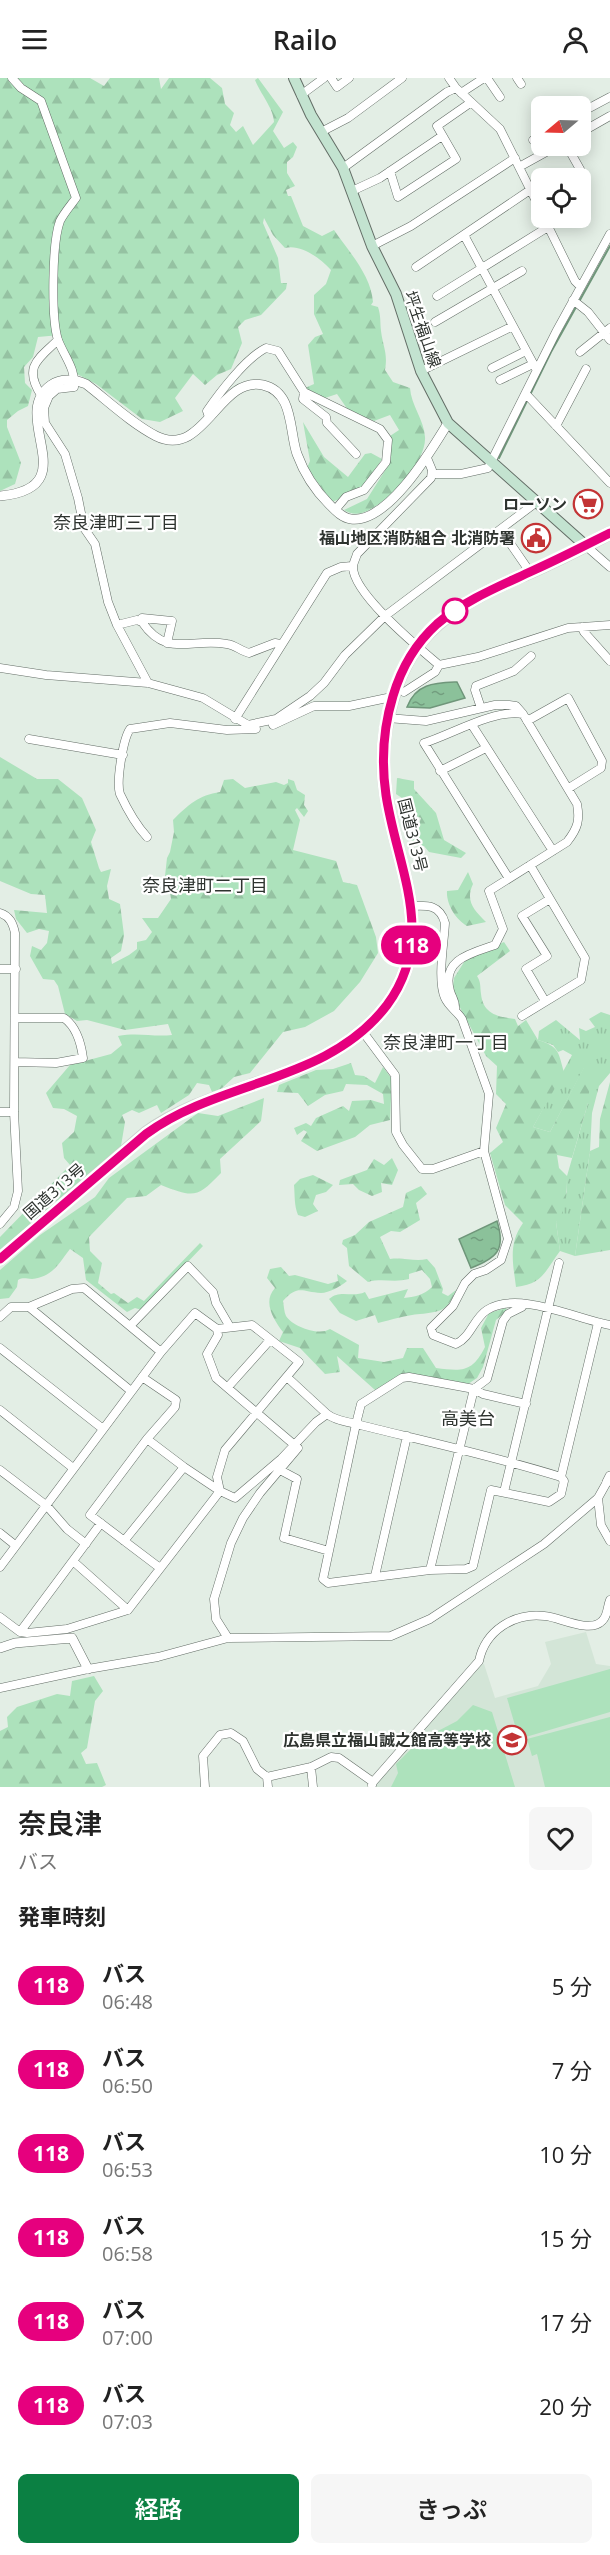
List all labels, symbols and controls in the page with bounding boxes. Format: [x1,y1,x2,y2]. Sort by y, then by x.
text: Railo [273,21,337,58]
icon: menu [18,23,51,56]
icon: person [559,23,592,56]
north arrow [531,96,591,156]
map controls [531,96,591,228]
button: locate [531,168,591,228]
street label: 坪生福山線 [400,288,446,370]
supermarket icon: ローソン [572,488,604,520]
place label: ローソン [503,493,567,515]
district label: 奈良津町三丁目 [53,510,179,534]
public building icon: 福山地区消防組合 北消防署 [520,522,552,554]
place label: 福山地区消防組合 北消防署 [319,527,515,549]
unlabelled marker [442,598,468,624]
street label: 国道313号 [393,796,433,874]
district label: 奈良津町二丁目 [142,873,268,897]
line badge: 118 [376,926,446,964]
text: 118 [393,931,429,959]
district label: 奈良津町一丁目 [383,1030,509,1054]
street label: 国道313号 [18,1158,90,1224]
district label: 高美台 [441,1406,495,1430]
school or university icon: 広島県立福山誠之館高等学校 [496,1724,528,1756]
place label: 広島県立福山誠之館高等学校 [283,1729,491,1751]
text: 奈良津 [18,1804,102,1842]
button: heart [529,1807,592,1870]
text: バス [18,1848,58,1875]
text: 発車時刻 [18,1901,106,1931]
text: バス [102,1958,146,1988]
text: 118 [33,1971,69,1999]
text: 5 分 [552,1971,592,2001]
text: 06:48 [102,1988,153,2015]
text: バス [102,2042,146,2072]
text: 118 [33,2055,69,2083]
text: 7 分 [552,2055,592,2085]
text: 06:50 [102,2072,153,2099]
text: バス [102,2126,146,2156]
text: 118 [33,2139,69,2167]
text: 10 分 [539,2139,592,2169]
text: 06:53 [102,2156,153,2183]
text: バス [102,2210,146,2240]
text: 118 [33,2223,69,2251]
text: 15 分 [539,2223,592,2253]
text: 06:58 [102,2240,153,2267]
text: バス [102,2294,146,2324]
text: 118 [33,2307,69,2335]
text: 17 分 [539,2307,592,2337]
text: 07:00 [102,2324,153,2351]
text: バス [102,2378,146,2408]
text: 118 [33,2391,69,2419]
text: 20 分 [539,2391,592,2421]
text: 07:03 [102,2408,153,2435]
button: 経路 [18,2474,299,2543]
button: きっぷ [311,2474,592,2543]

